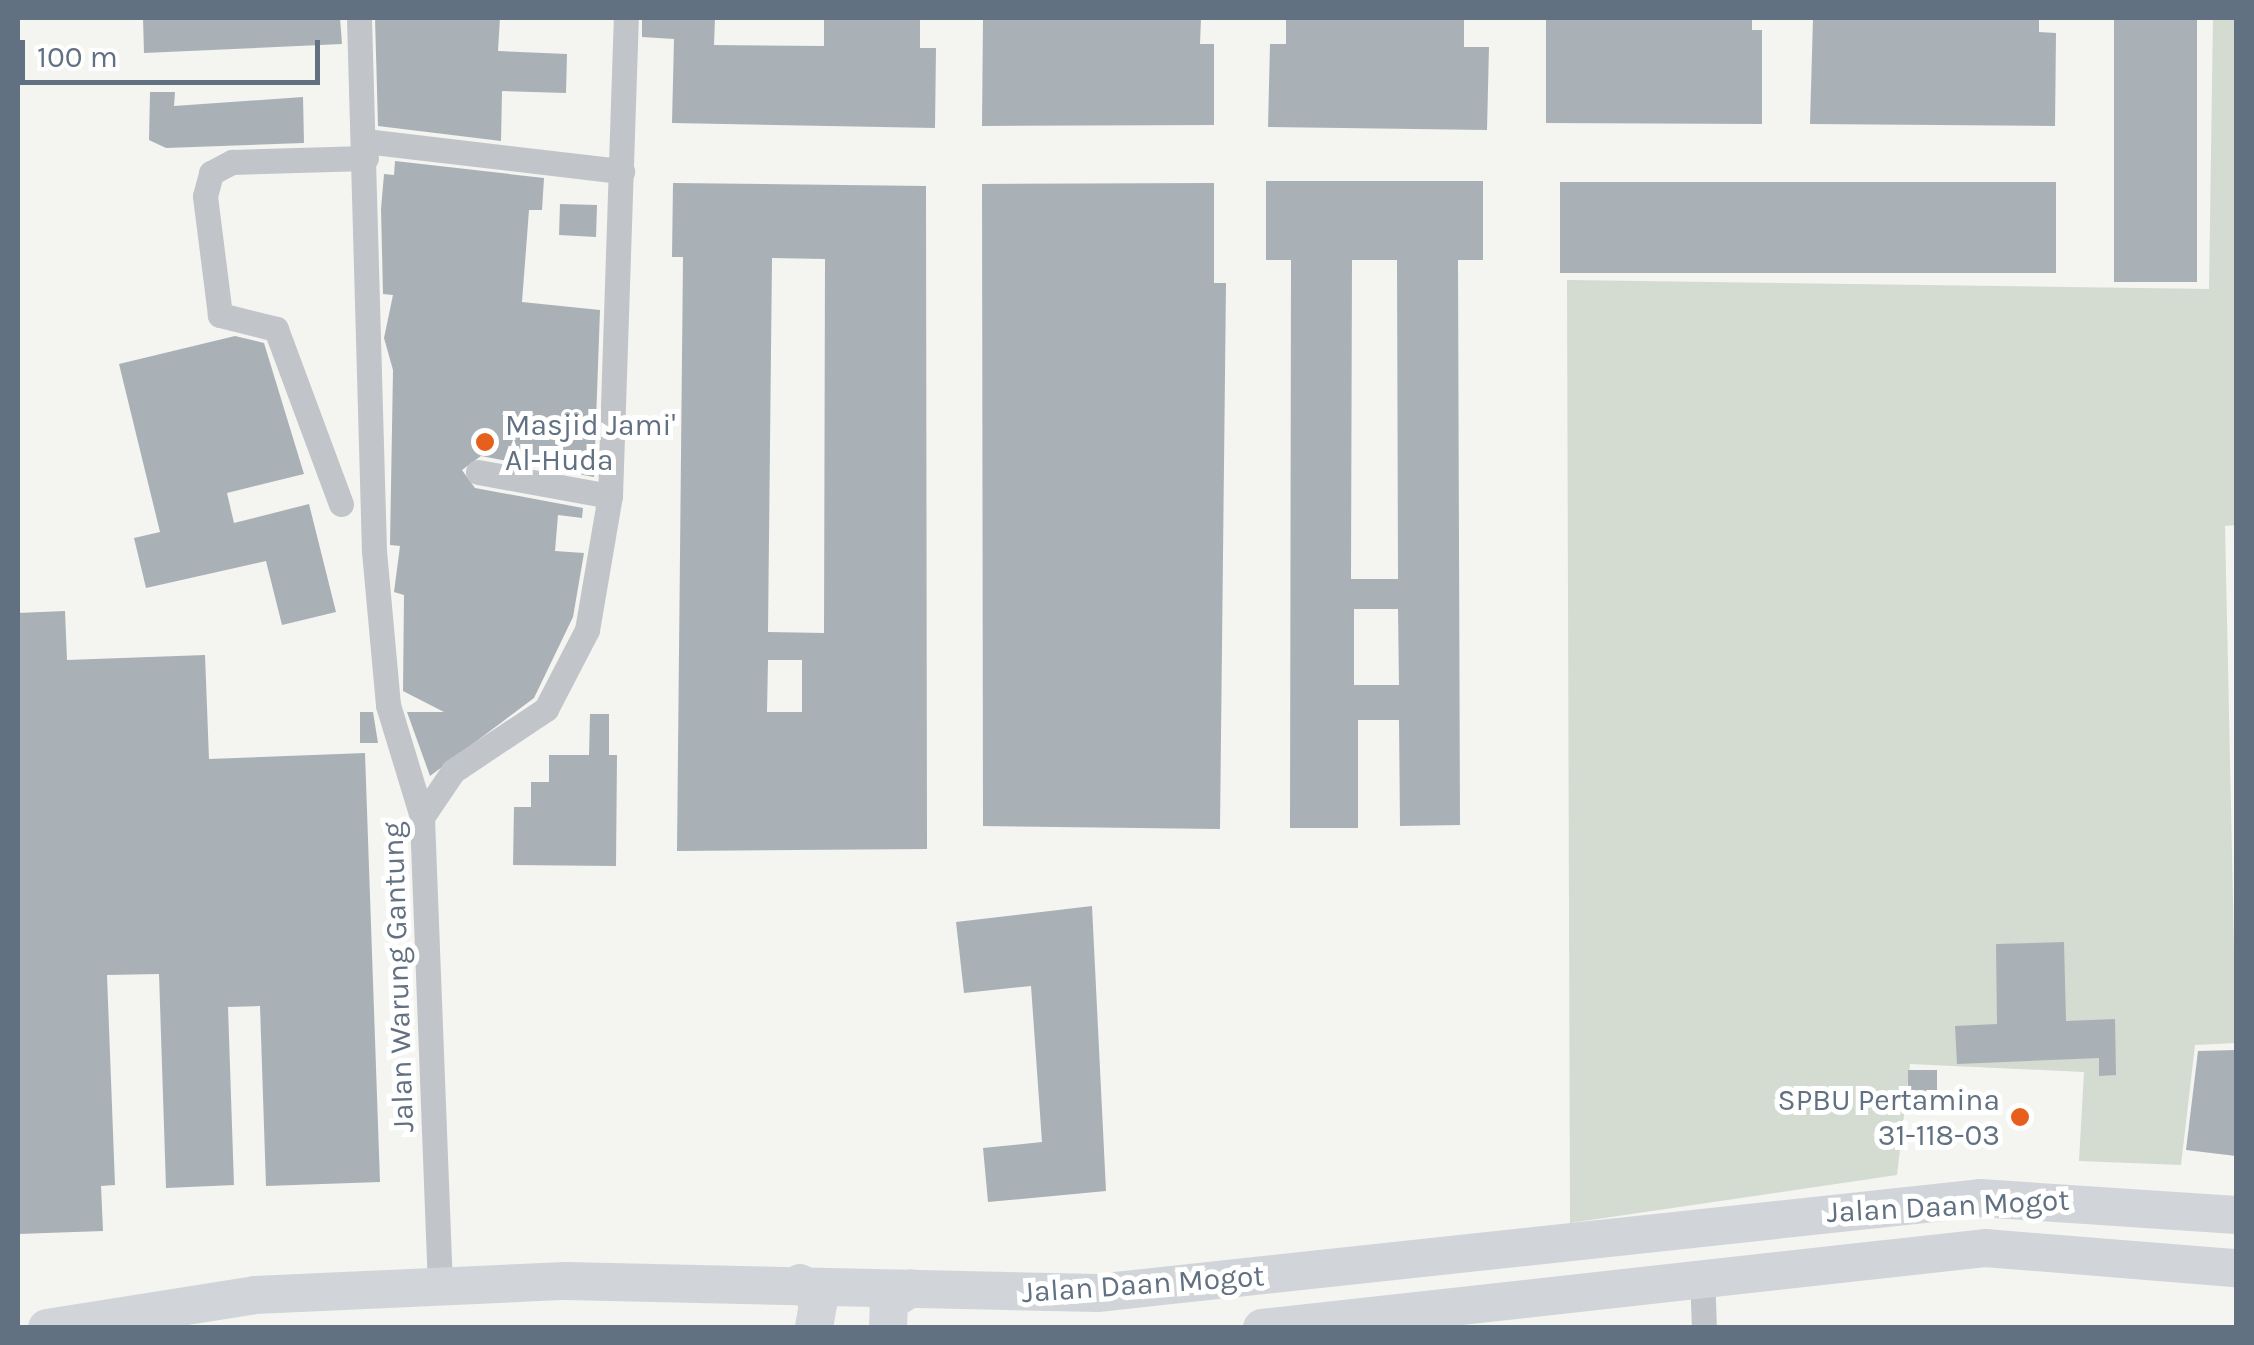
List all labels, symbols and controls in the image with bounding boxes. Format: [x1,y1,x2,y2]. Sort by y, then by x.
scale bar [25,20,325,82]
text: 100 m [37,39,118,75]
place label: Masjid Jami' Al-Huda [505,407,676,478]
marker: Masjid Jami' Al-Huda [474,431,496,453]
street label: Jalan Warung Gantung [375,821,421,1133]
place label: SPBU Pertamina 31-118-03 [1778,1082,2000,1152]
marker: SPBU Pertamina 31-118-03 [2009,1106,2031,1128]
street label: Jalan Daan Mogot [1826,1182,2070,1230]
street label: Jalan Daan Mogot [1020,1258,1266,1310]

